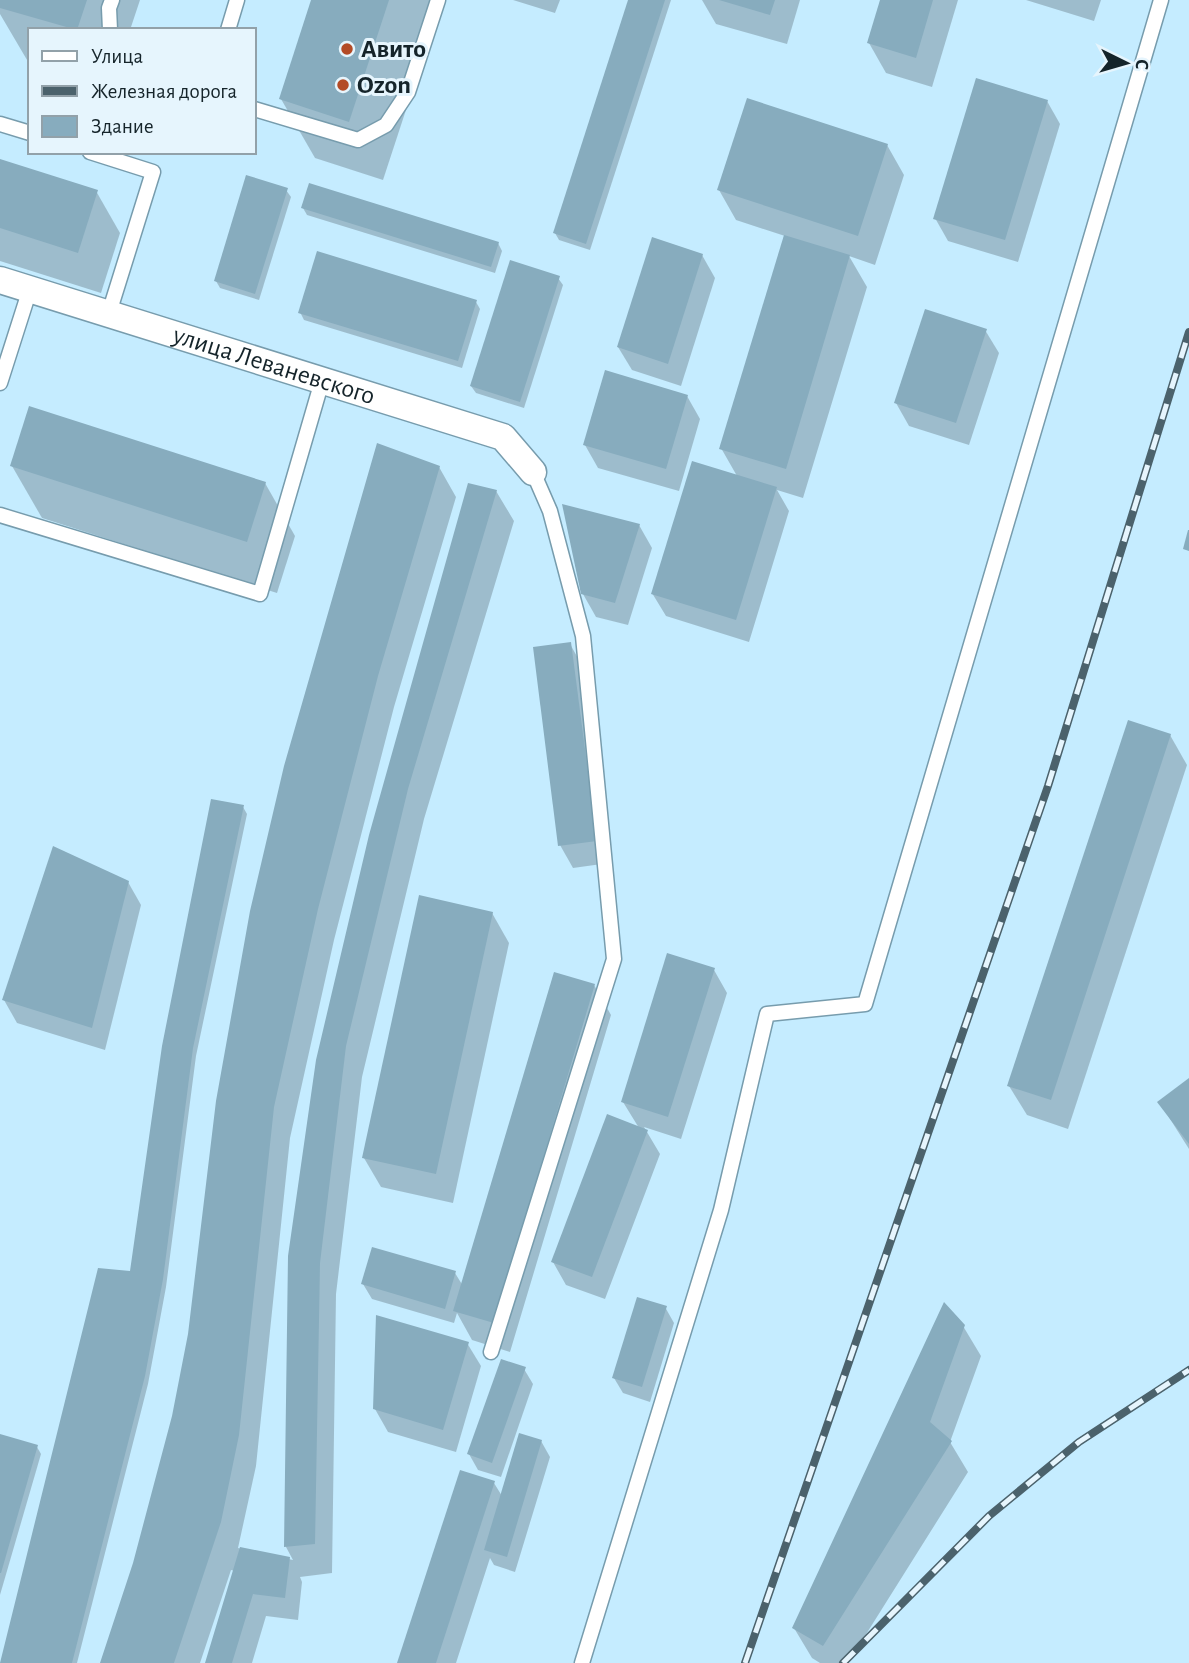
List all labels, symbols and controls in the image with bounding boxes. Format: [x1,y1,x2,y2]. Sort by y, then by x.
legend [28,28,256,154]
north arrow [1091,28,1161,98]
place label: Авито [361,36,426,62]
marker: Авито [339,41,355,57]
text: Улица [91,46,144,67]
text: С [1132,58,1151,70]
place label: Ozon [357,72,411,98]
marker: Ozon [335,77,351,93]
text: Железная дорога [91,81,238,102]
text: Здание [91,116,154,137]
street label: улица Леваневского [169,322,378,409]

